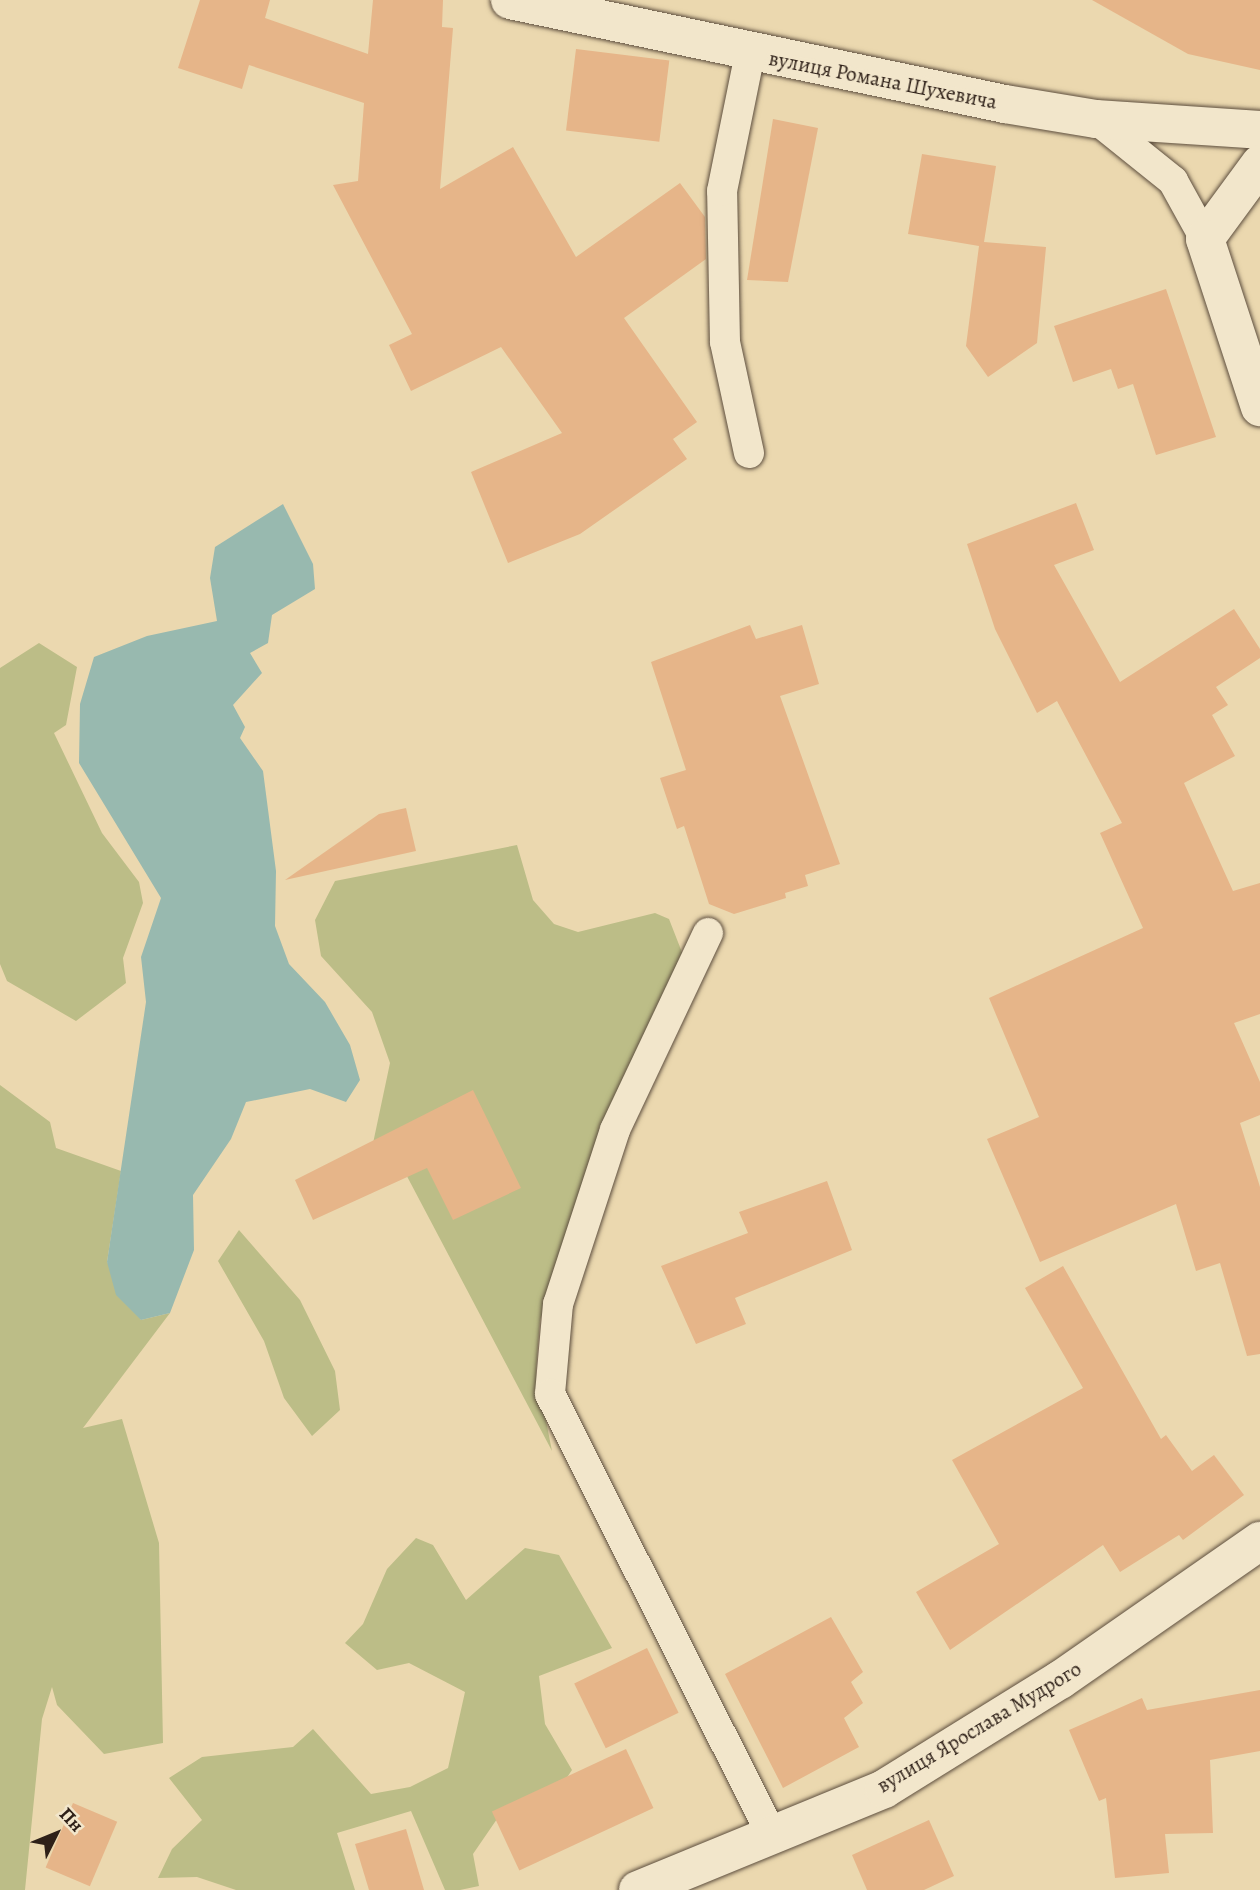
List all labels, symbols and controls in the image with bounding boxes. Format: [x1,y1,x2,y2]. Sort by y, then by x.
street label: вулиця Романа Шухевича [767,45,999,115]
street label: вулиця Ярослава Мудрого [872,1656,1086,1798]
north arrow [21,1799,91,1869]
text: Пн [53,1802,89,1838]

